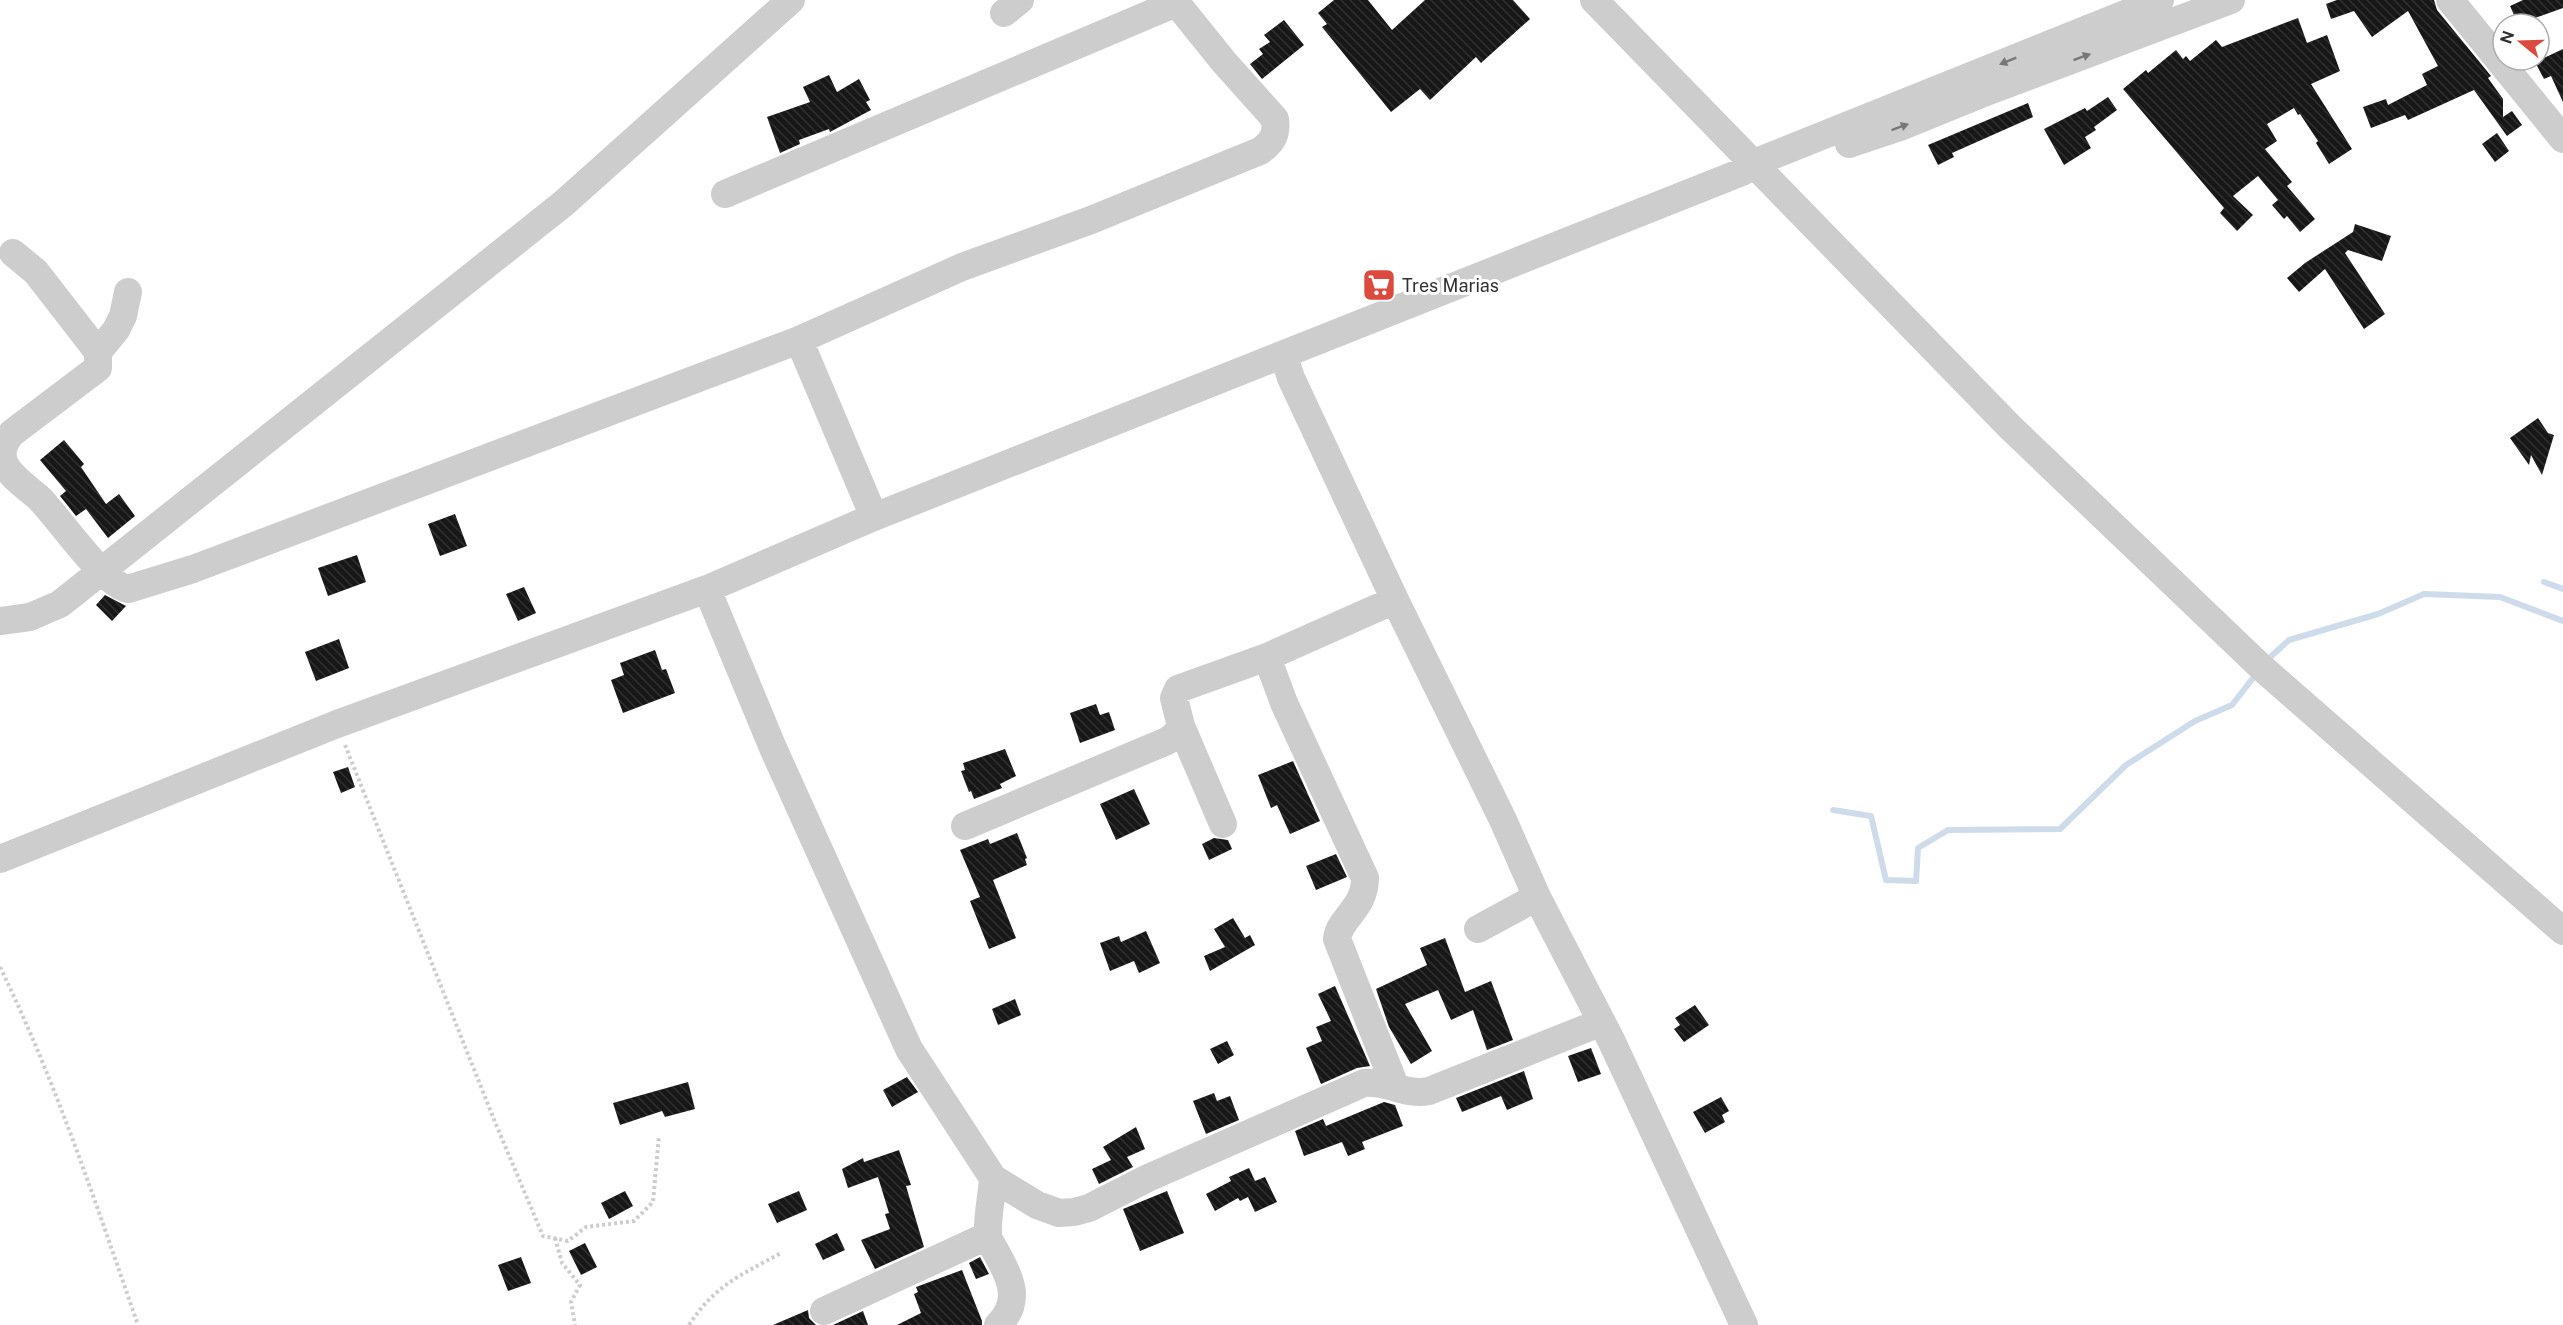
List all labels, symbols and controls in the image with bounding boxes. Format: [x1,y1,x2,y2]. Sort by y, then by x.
north arrow [2491,12,2551,72]
text: N [2496,28,2518,46]
one-way arrow [2073,51,2091,61]
one-way arrow [1999,57,2017,66]
one-way arrow [1891,121,1909,131]
supermarket icon: Tres Marias [1361,267,1397,303]
place label: Tres Marias [1402,275,1499,296]

